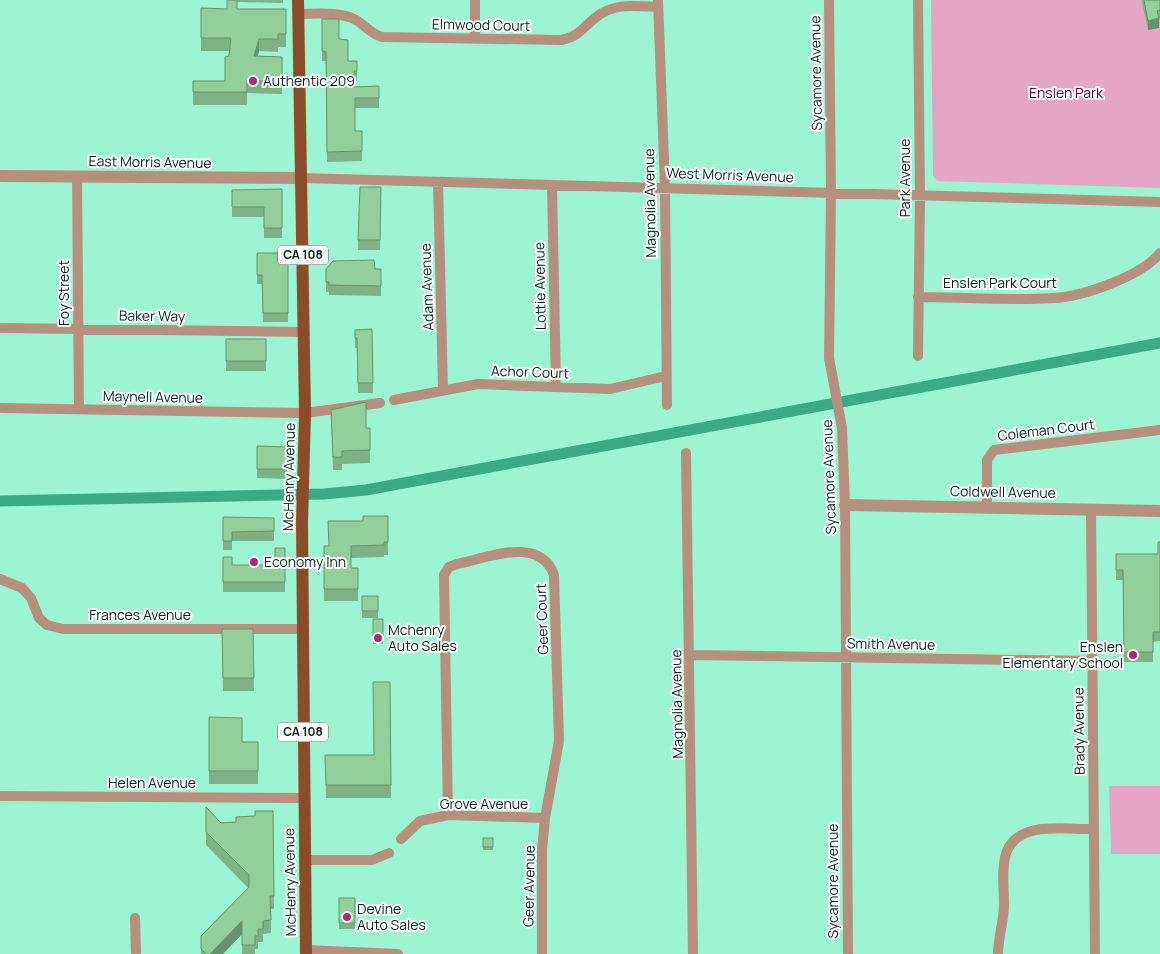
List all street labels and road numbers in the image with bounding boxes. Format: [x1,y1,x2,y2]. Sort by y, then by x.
street label: Elmwood Court [432,14,531,35]
street label: Sycamore Avenue [805,15,826,131]
street label: Park Avenue [895,139,914,217]
street label: Magnolia Avenue [639,148,660,258]
street label: East Morris Avenue [88,151,212,172]
street label: West Morris Avenue [666,163,794,186]
street label: Lottie Avenue [529,242,550,330]
street label: Adam Avenue [415,243,438,331]
road number: CA 108 [278,246,328,264]
street label: Foy Street [54,260,73,326]
street label: Enslen Park Court [943,273,1057,292]
street label: Baker Way [119,305,186,326]
street label: Achor Court [491,361,570,382]
street label: Maynell Avenue [103,386,203,407]
street label: Coleman Court [996,414,1096,445]
street label: Sycamore Avenue [817,419,840,535]
street label: McHenry Avenue [278,423,299,531]
street label: Coldwell Avenue [950,481,1056,502]
street label: Geer Court [531,583,552,655]
street label: Frances Avenue [89,605,191,624]
street label: Smith Avenue [847,633,935,654]
street label: Magnolia Avenue [666,649,687,759]
street label: Brady Avenue [1068,687,1089,775]
road number: CA 108 [278,722,328,742]
street label: Helen Avenue [108,773,196,792]
street label: Grove Avenue [440,794,528,813]
street label: Sycamore Avenue [823,823,842,939]
street label: McHenry Avenue [279,828,300,936]
street label: Geer Avenue [518,845,539,927]

